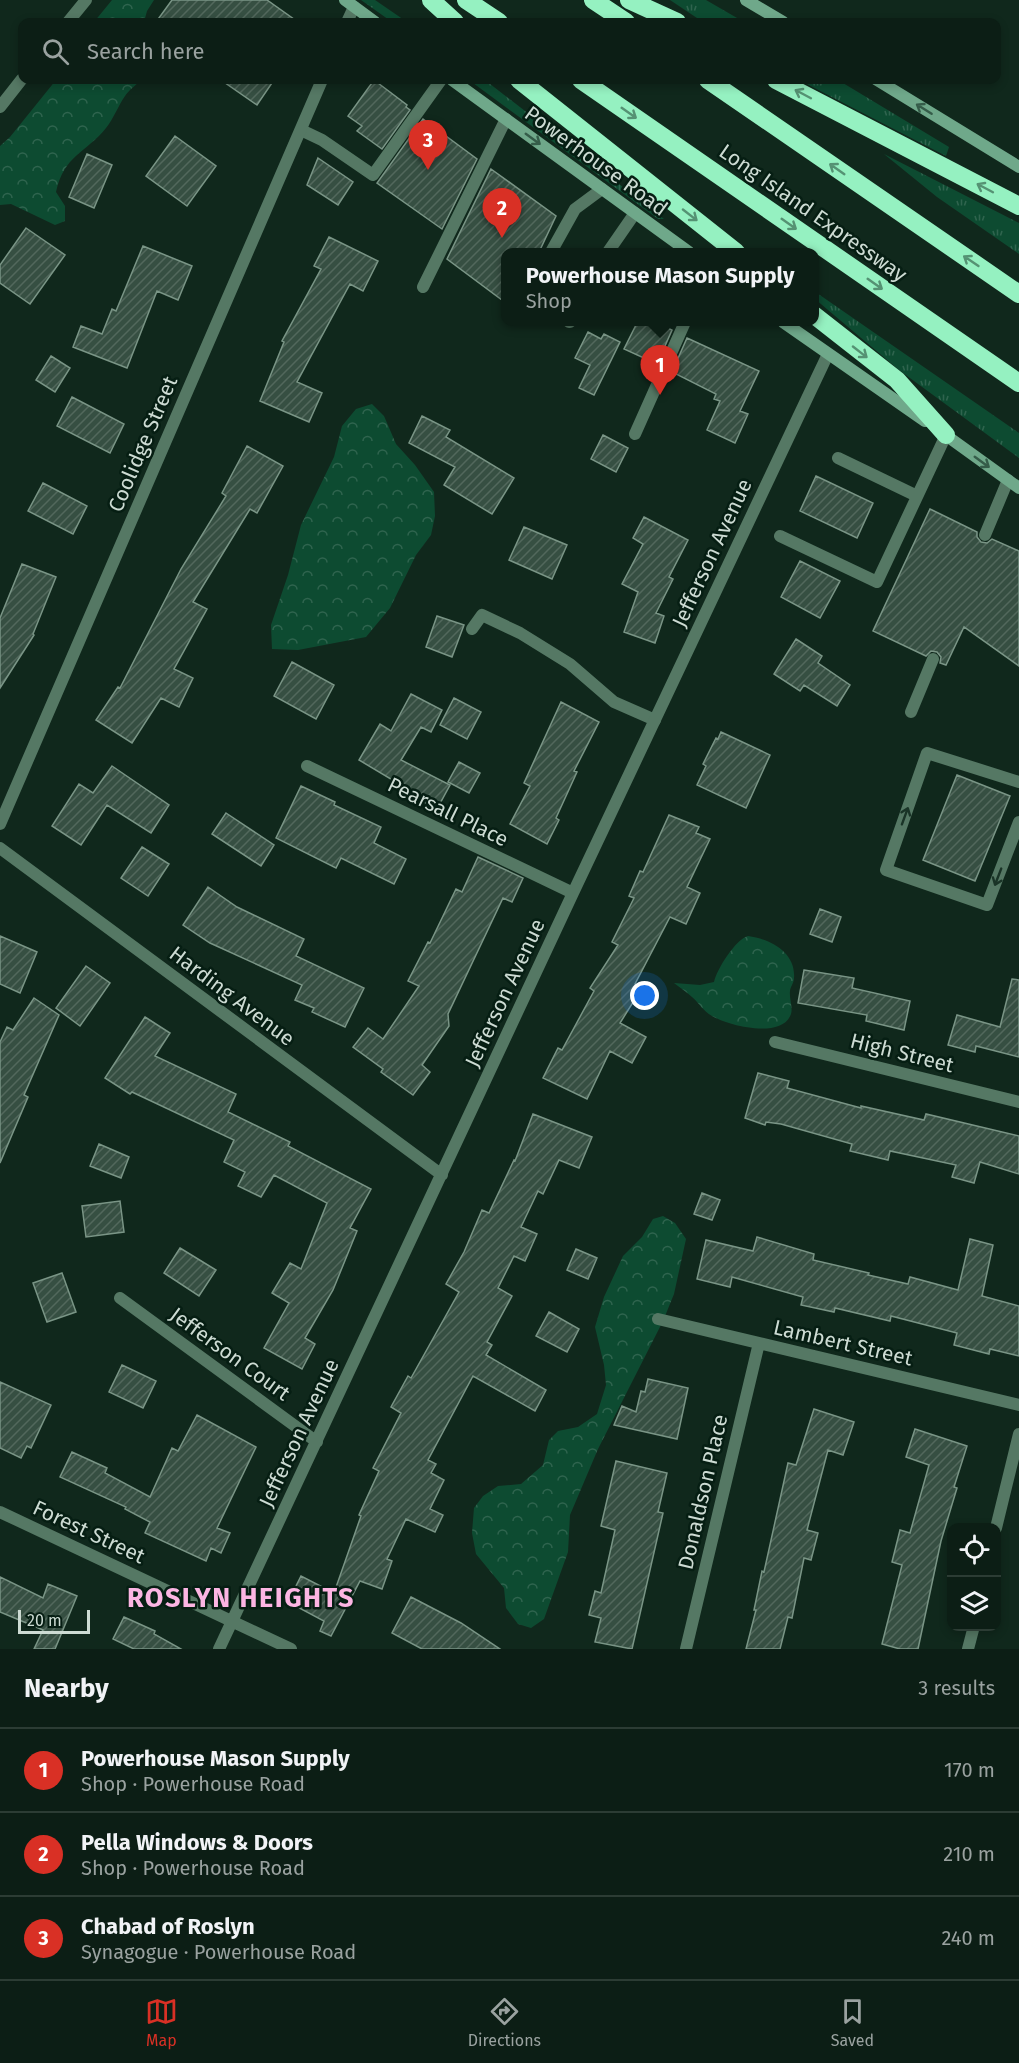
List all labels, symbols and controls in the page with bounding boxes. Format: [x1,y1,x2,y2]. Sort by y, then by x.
search box [18,18,1001,84]
icon: search [39,35,72,68]
text: Search here [87,38,205,65]
one-way arrow [795,88,813,99]
street label: Powerhouse Road [519,100,673,222]
one-way arrow [916,102,933,114]
one-way arrow [620,107,636,119]
pin: 3 [408,120,448,170]
one-way arrow [525,133,541,145]
street label: Long Island Expressway [714,138,912,288]
one-way arrow [829,163,846,175]
one-way arrow [976,182,994,194]
pin: 2 [482,188,522,238]
one-way arrow [681,209,697,222]
one-way arrow [780,218,797,230]
popup [501,248,819,326]
one-way arrow [963,255,979,267]
text: Powerhouse Mason Supply [526,262,794,289]
one-way arrow [866,278,883,290]
text: Shop [526,289,572,313]
one-way arrow [852,345,868,358]
pin: 1 [640,346,680,395]
street label: Coolidge Street [103,372,183,516]
one-way arrow [974,455,990,468]
street label: Jefferson Avenue [666,475,758,631]
street label: Pearsall Place [383,772,513,852]
one-way arrow [900,807,911,826]
one-way arrow [992,867,1003,886]
street label: Jefferson Avenue [459,915,551,1071]
street label: Harding Avenue [164,940,300,1052]
your location [630,981,659,1010]
street label: High Street [847,1028,957,1079]
street label: Jefferson Court [165,1302,296,1407]
street label: Lambert Street [771,1314,915,1372]
street label: Jefferson Avenue [253,1355,345,1511]
street label: Donaldson Place [673,1412,733,1572]
street label: Forest Street [29,1495,150,1569]
map controls [947,1523,1001,1631]
button: locate [947,1523,1001,1577]
button: layers [947,1577,1001,1631]
district label: ROSLYN HEIGHTS [127,1582,355,1614]
scale bar [18,1607,90,1634]
text: 20 m [27,1611,62,1630]
text: Nearby [24,1673,109,1704]
text: 3 results [918,1676,995,1700]
text: Powerhouse Mason Supply [81,1745,350,1772]
text: 1 [39,1758,48,1782]
text: 170 m [944,1758,995,1782]
text: Shop · Powerhouse Road [81,1772,305,1796]
text: Pella Windows & Doors [81,1829,313,1856]
text: 2 [38,1842,49,1866]
text: 210 m [943,1842,995,1866]
text: Shop · Powerhouse Road [81,1856,305,1880]
text: Chabad of Roslyn [81,1913,255,1940]
text: 3 [38,1926,49,1950]
text: 240 m [941,1926,995,1950]
text: Synagogue · Powerhouse Road [81,1940,356,1964]
tab: Map [145,1995,178,2050]
tab: Directions [468,1995,541,2050]
tab: Saved [831,1995,874,2050]

